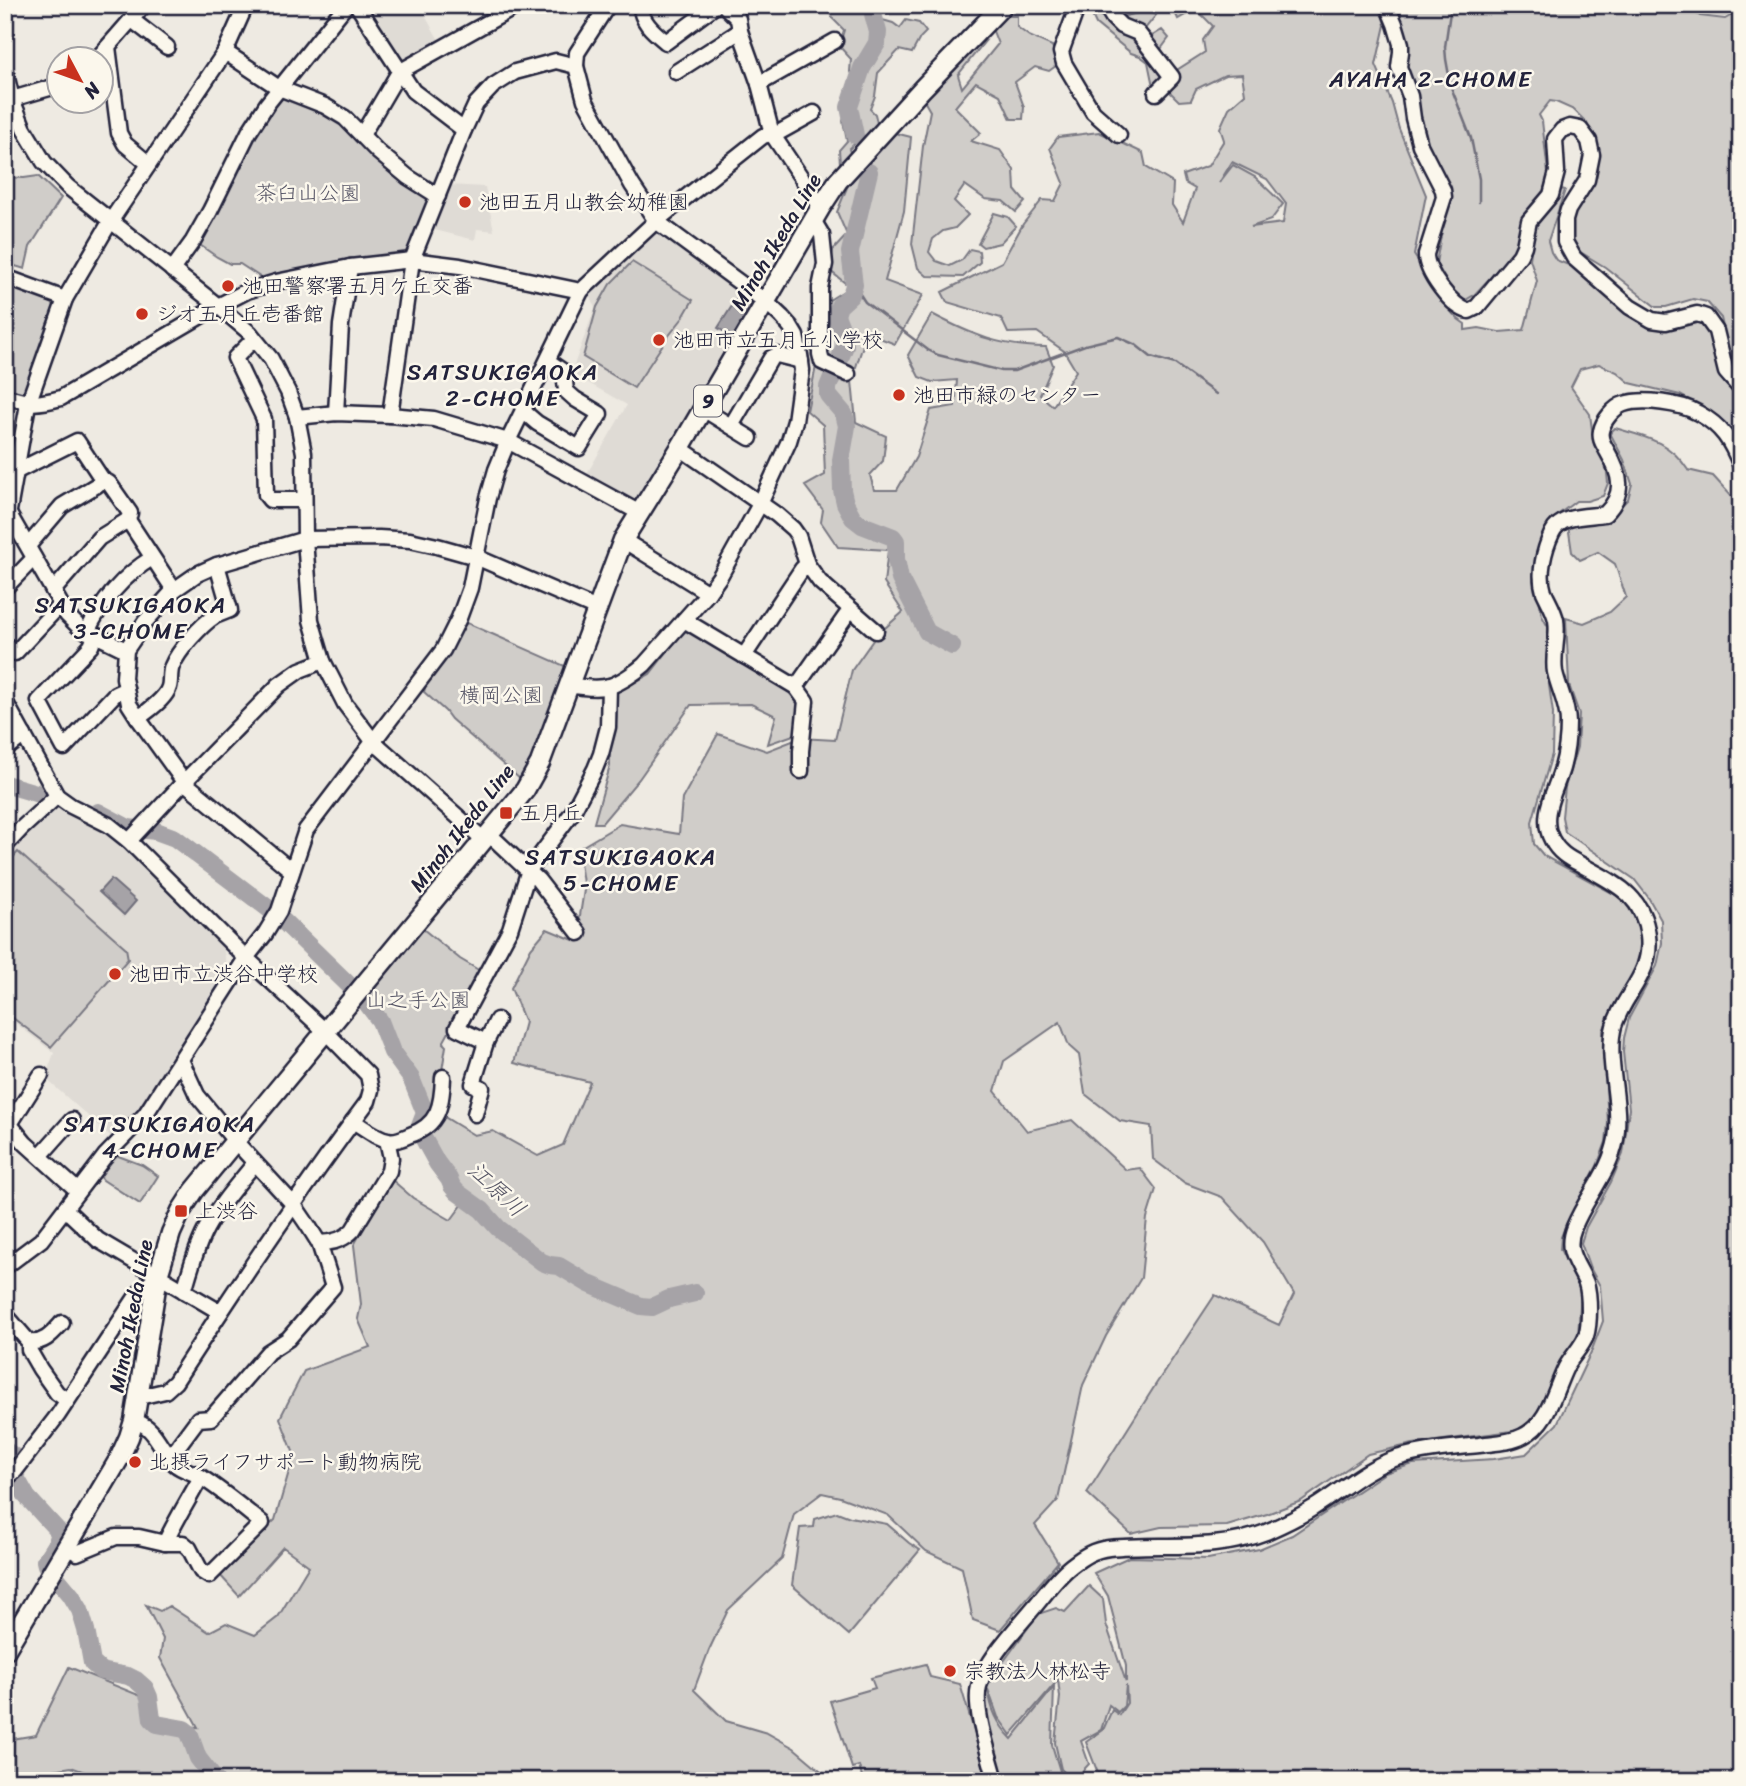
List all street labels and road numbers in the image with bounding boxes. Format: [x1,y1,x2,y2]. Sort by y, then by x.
street label: Minoh Ikeda Line [720,166,832,318]
road number: 9 [694,386,722,416]
street label: Minoh Ikeda Line [399,755,525,901]
street label: Minoh Ikeda Line [98,1236,164,1396]

